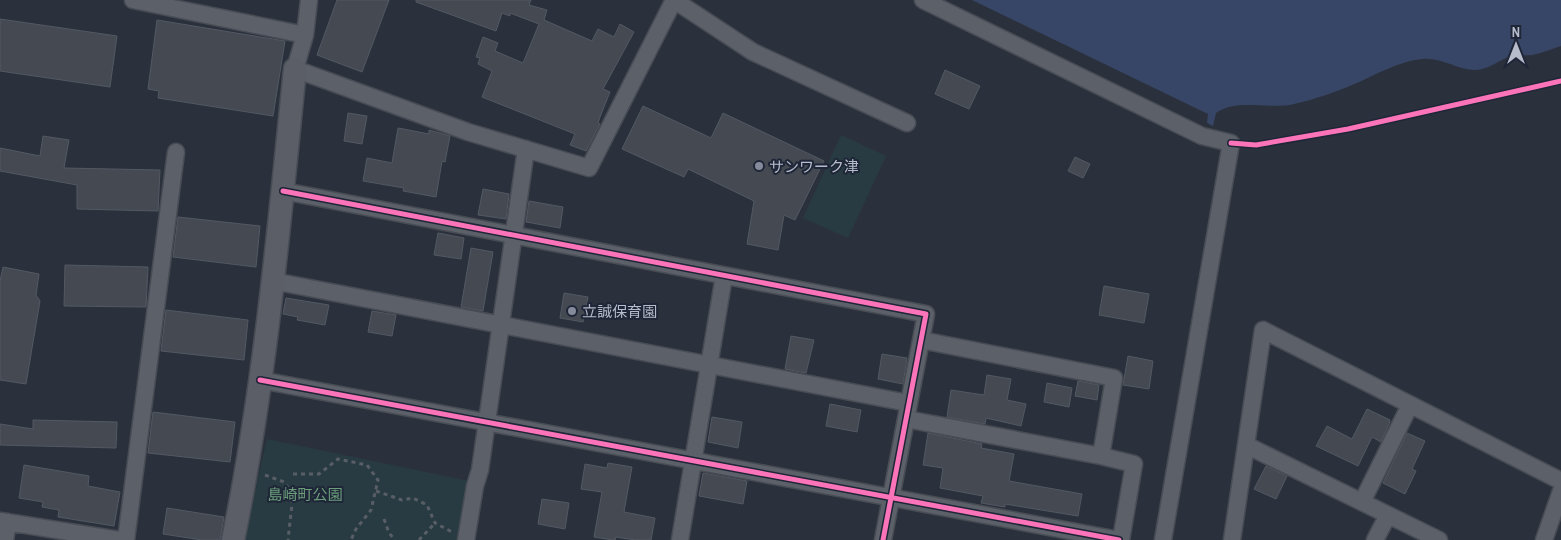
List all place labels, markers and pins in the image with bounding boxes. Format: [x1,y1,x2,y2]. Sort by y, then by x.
place label: サンワーク津 [769,156,859,177]
marker: サンワーク津 [753,160,765,172]
place label: 立誠保育園 [582,301,657,322]
marker: 立誠保育園 [566,305,578,317]

